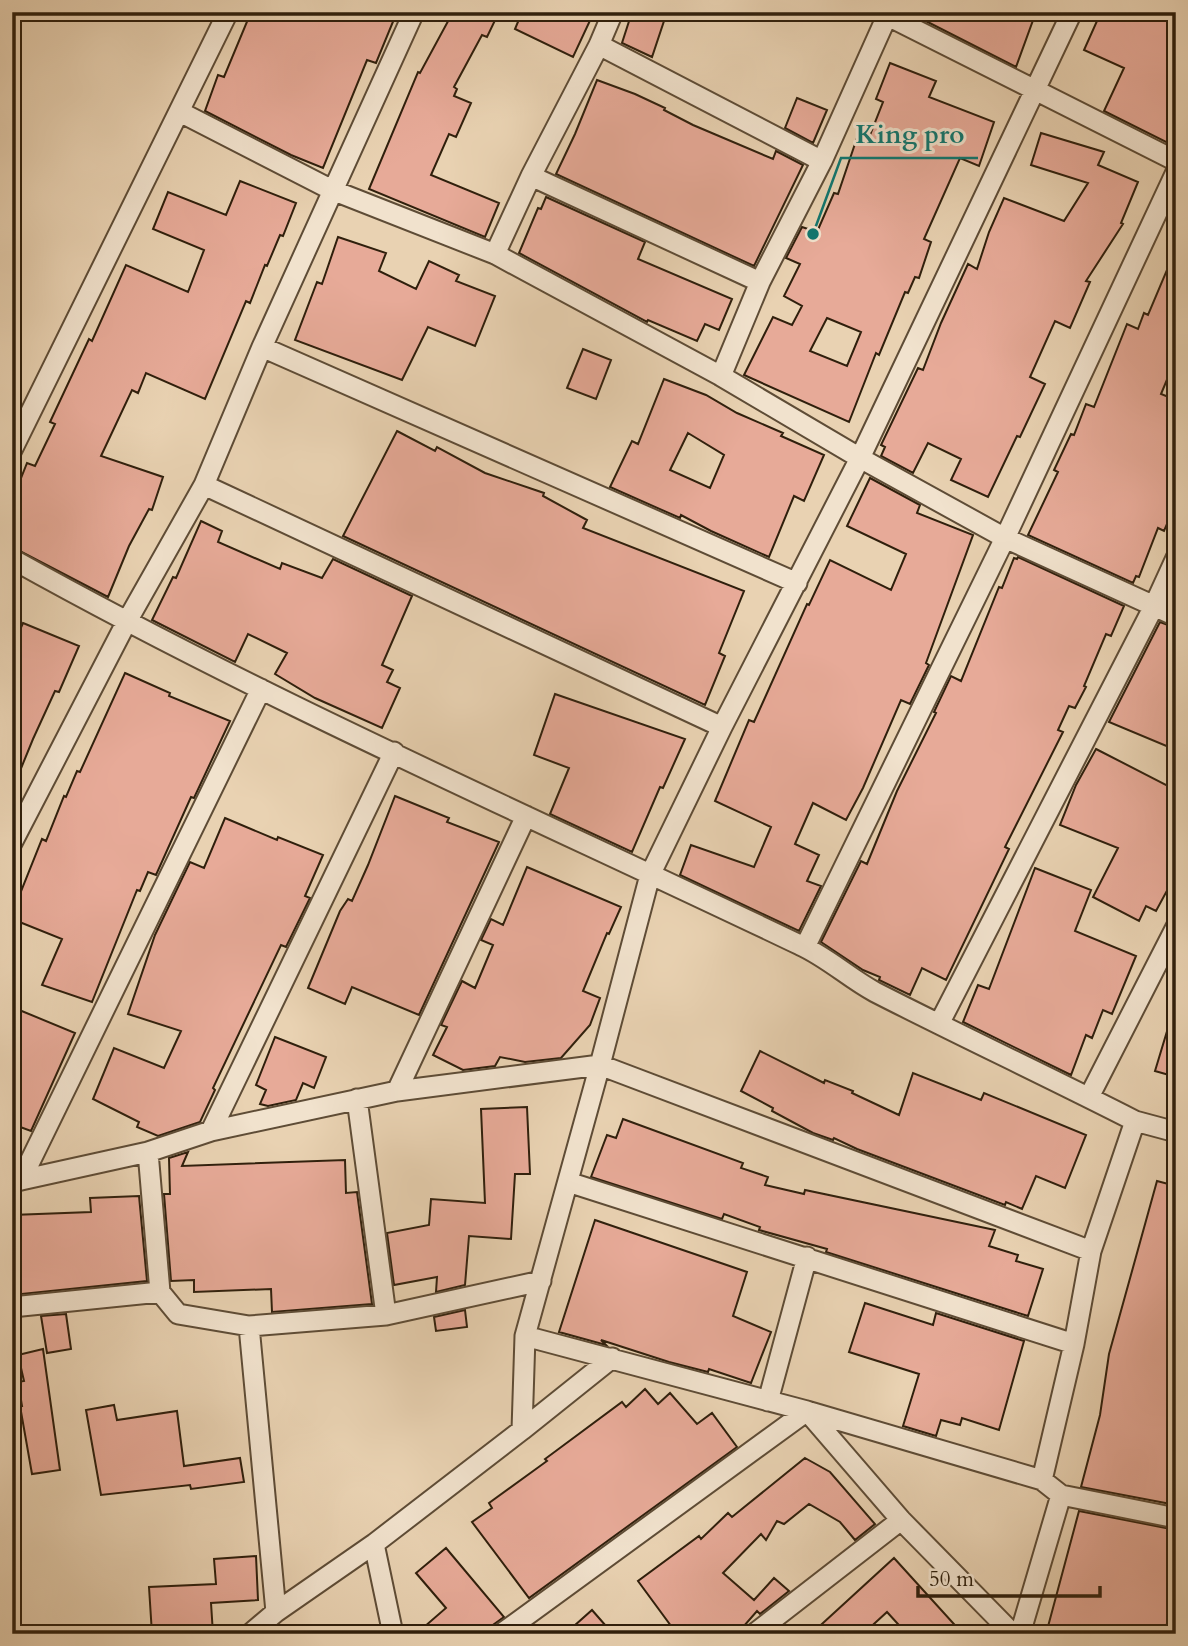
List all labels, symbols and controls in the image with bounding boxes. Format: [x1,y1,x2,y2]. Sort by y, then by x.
callout: King pro [841,111,978,158]
text: King pro [856,117,964,152]
scale bar [918,1555,1100,1599]
text: 50 m [929,1565,974,1594]

